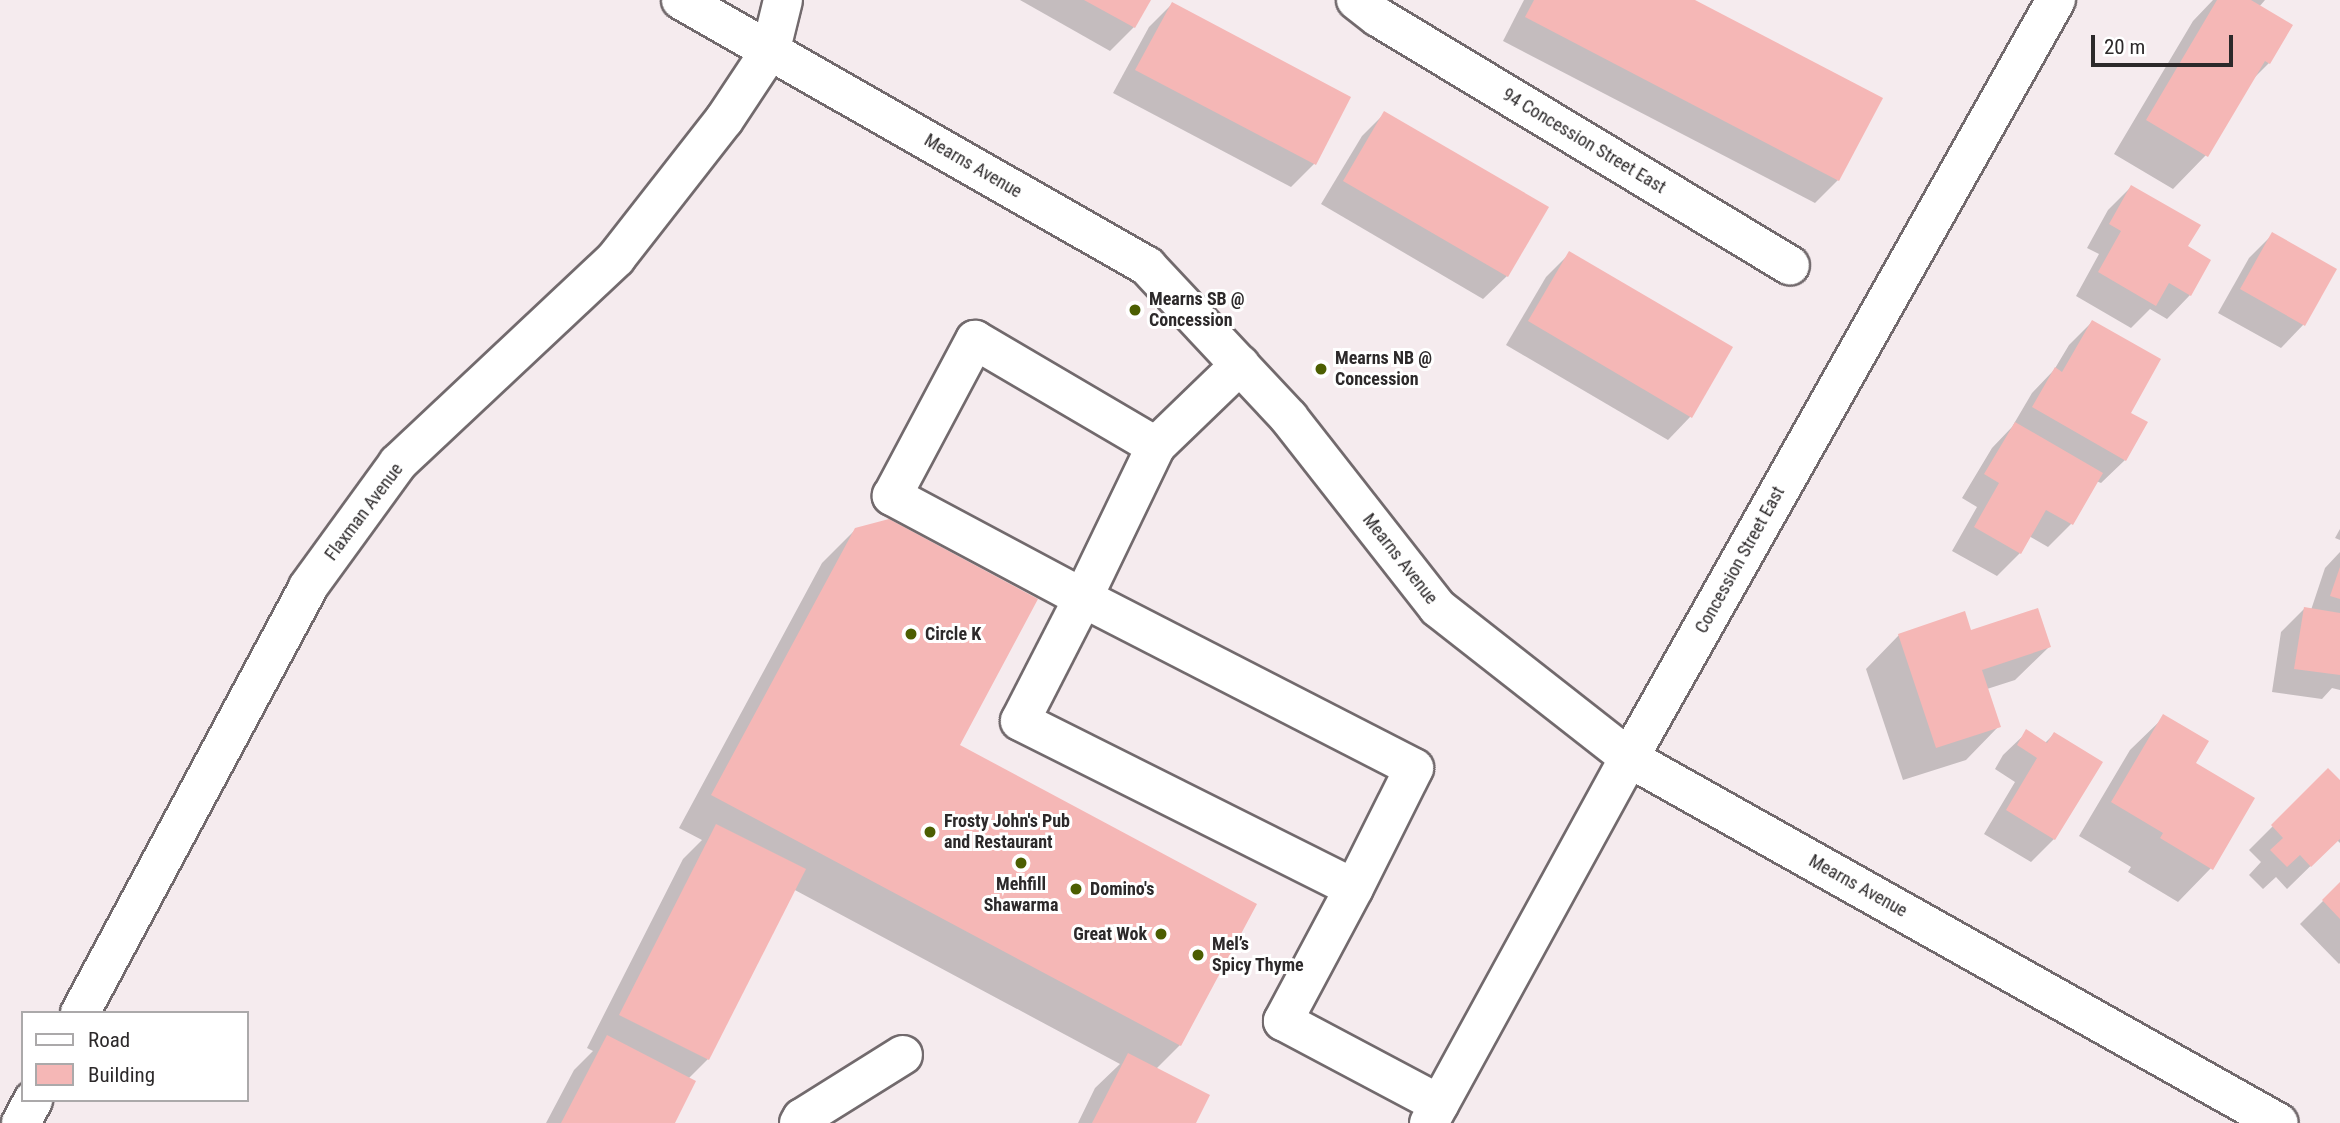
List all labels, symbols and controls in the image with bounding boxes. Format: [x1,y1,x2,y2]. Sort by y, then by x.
scale bar [2095,21,2237,65]
text: 20 m [2104,35,2145,59]
street label: 94 Concession Street East [1499,84,1669,198]
street label: Mearns Avenue [920,129,1026,203]
place label: Mearns SB @ Concession [1149,289,1245,332]
marker: Mearns SB @ Concession [1127,302,1143,318]
place label: Mearns NB @ Concession [1335,348,1432,390]
marker: Mearns NB @ Concession [1313,361,1329,377]
street label: Flaxman Avenue [320,459,408,565]
street label: Concession Street East [1691,483,1789,637]
street label: Mearns Avenue [1358,509,1442,609]
place label: Circle K [925,623,981,645]
marker: Circle K [903,626,919,642]
place label: Frosty John's Pub and Restaurant [944,811,1070,854]
marker: Frosty John's Pub and Restaurant [922,824,938,840]
street label: Mearns Avenue [1805,850,1911,922]
marker: Mehfill Shawarma [1013,855,1029,871]
place label: Mehfill Shawarma [984,874,1058,917]
place label: Domino's [1090,878,1154,900]
marker: Domino's [1068,881,1084,897]
place label: Great Wok [1073,923,1147,945]
marker: Great Wok [1153,926,1169,942]
place label: Mel’s Spicy Thyme [1212,934,1304,976]
marker: Mel’s Spicy Thyme [1190,947,1206,963]
legend [21,1011,248,1102]
text: Road [88,1028,130,1052]
text: Building [88,1063,155,1087]

